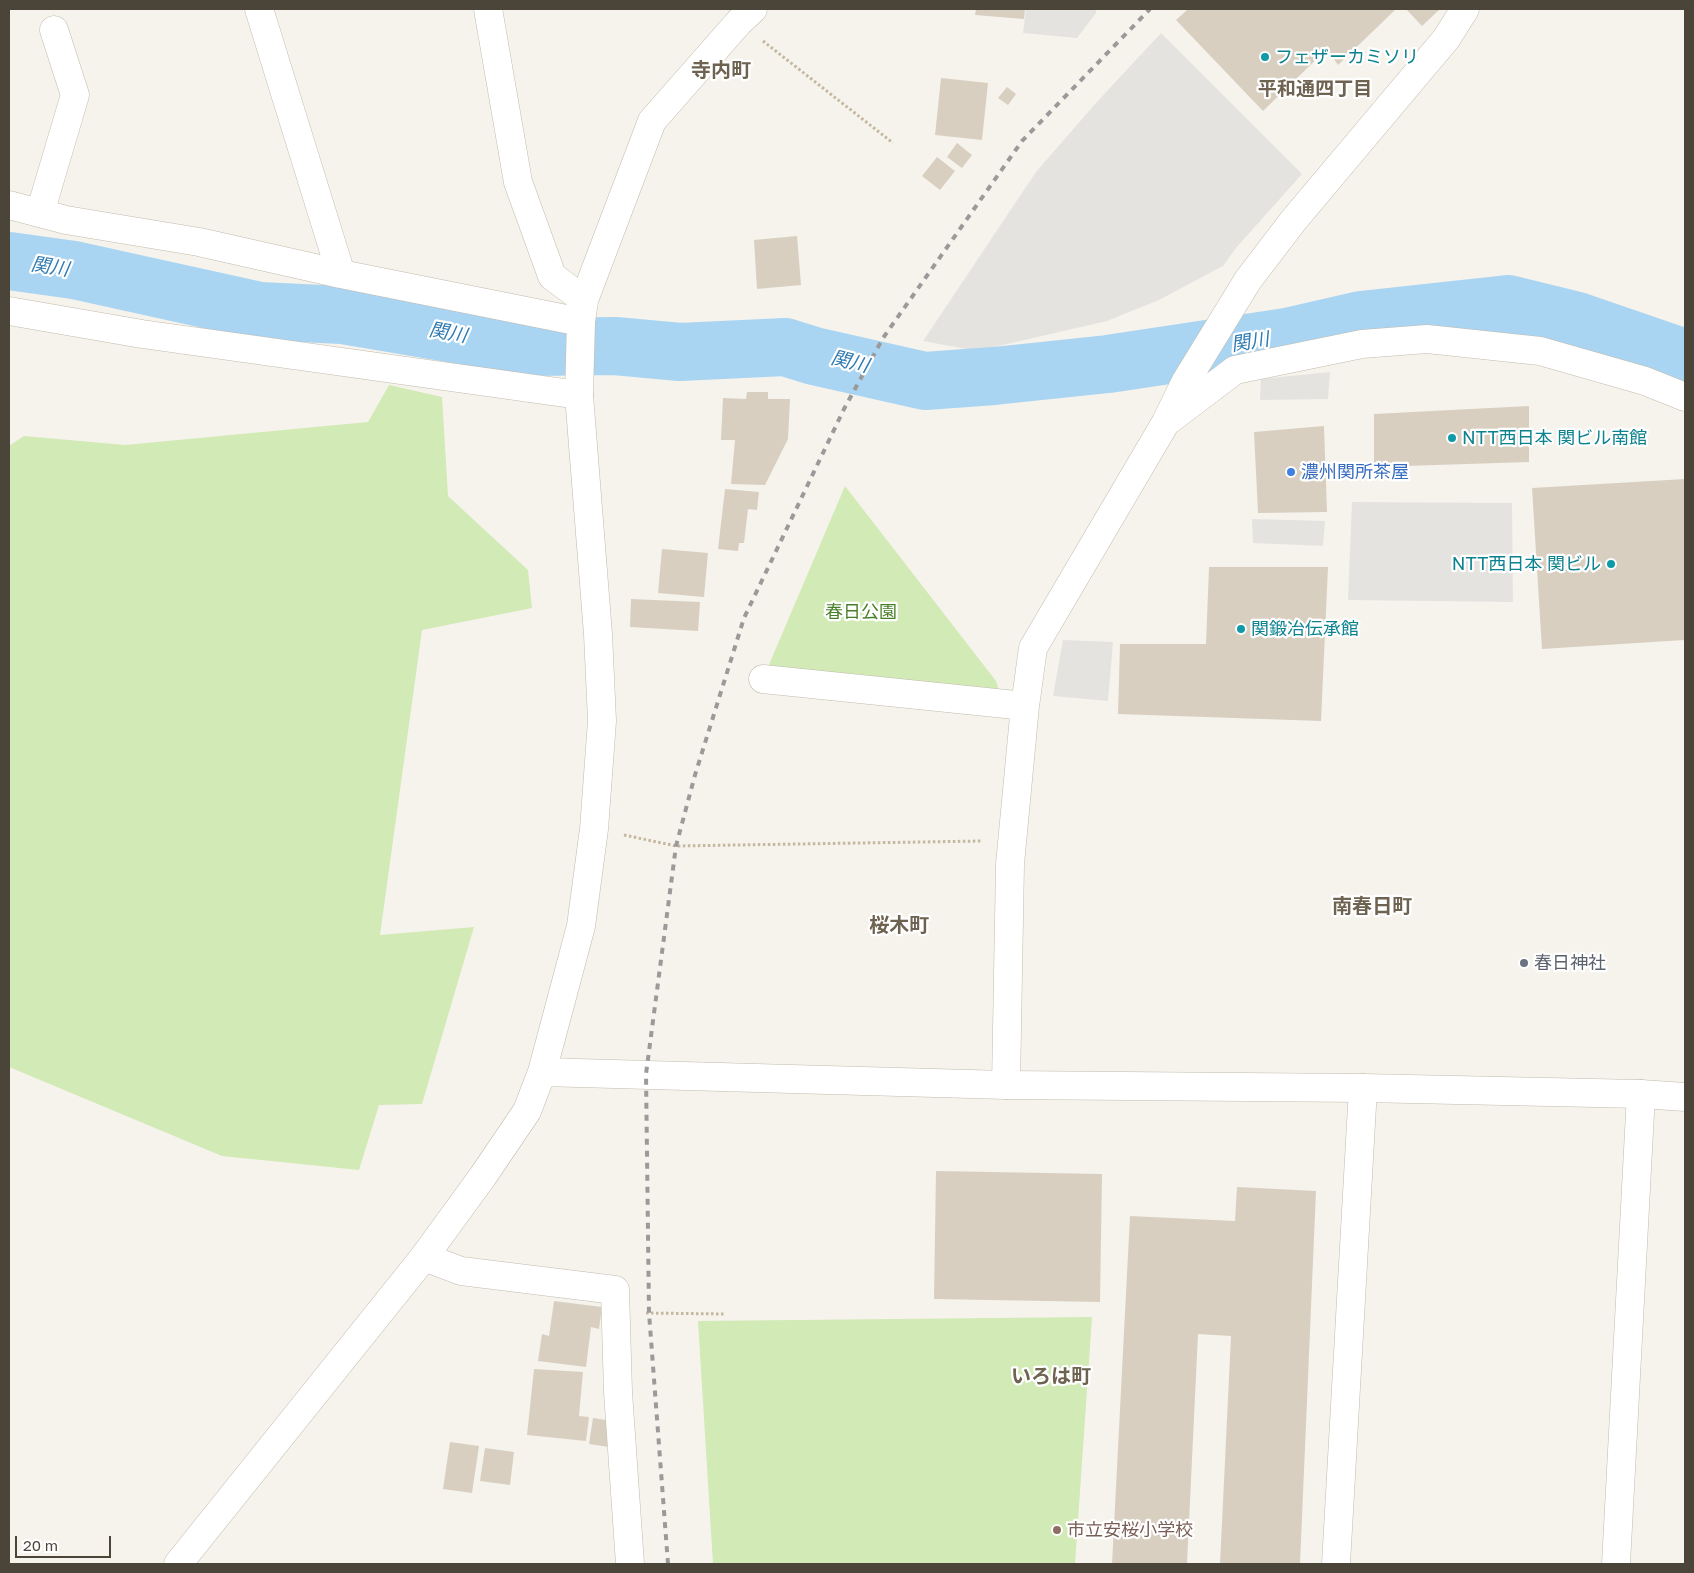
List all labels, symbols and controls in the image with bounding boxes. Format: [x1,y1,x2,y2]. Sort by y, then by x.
place label: フェザーカミソリ [1275,46,1419,68]
marker: フェザーカミソリ [1259,51,1271,63]
district label: 寺内町 [691,59,751,83]
district label: 平和通四丁目 [1258,78,1372,100]
water label: 関川 [29,253,71,281]
water label: 関川 [427,318,469,348]
water label: 関川 [1229,328,1271,356]
water label: 関川 [829,346,871,378]
place label: NTT西日本 関ビル南館 [1462,427,1647,449]
marker: NTT西日本 関ビル南館 [1446,432,1458,444]
place label: 濃州関所茶屋 [1301,461,1409,483]
marker: 濃州関所茶屋 [1285,466,1297,478]
place label: NTT西日本 関ビル [1452,553,1601,575]
marker: NTT西日本 関ビル [1605,558,1617,570]
park label: 春日公園 [825,601,897,623]
place label: 関鍛冶伝承館 [1251,618,1359,640]
marker: 関鍛冶伝承館 [1235,623,1247,635]
district label: 南春日町 [1332,895,1412,919]
district label: 桜木町 [869,914,929,938]
place label: 春日神社 [1534,952,1606,974]
marker: 春日神社 [1518,957,1530,969]
district label: いろは町 [1011,1365,1091,1389]
place label: 市立安桜小学校 [1067,1519,1193,1541]
marker: 市立安桜小学校 [1051,1524,1063,1536]
scale bar [18,1526,114,1558]
text: 20 m [23,1536,58,1554]

